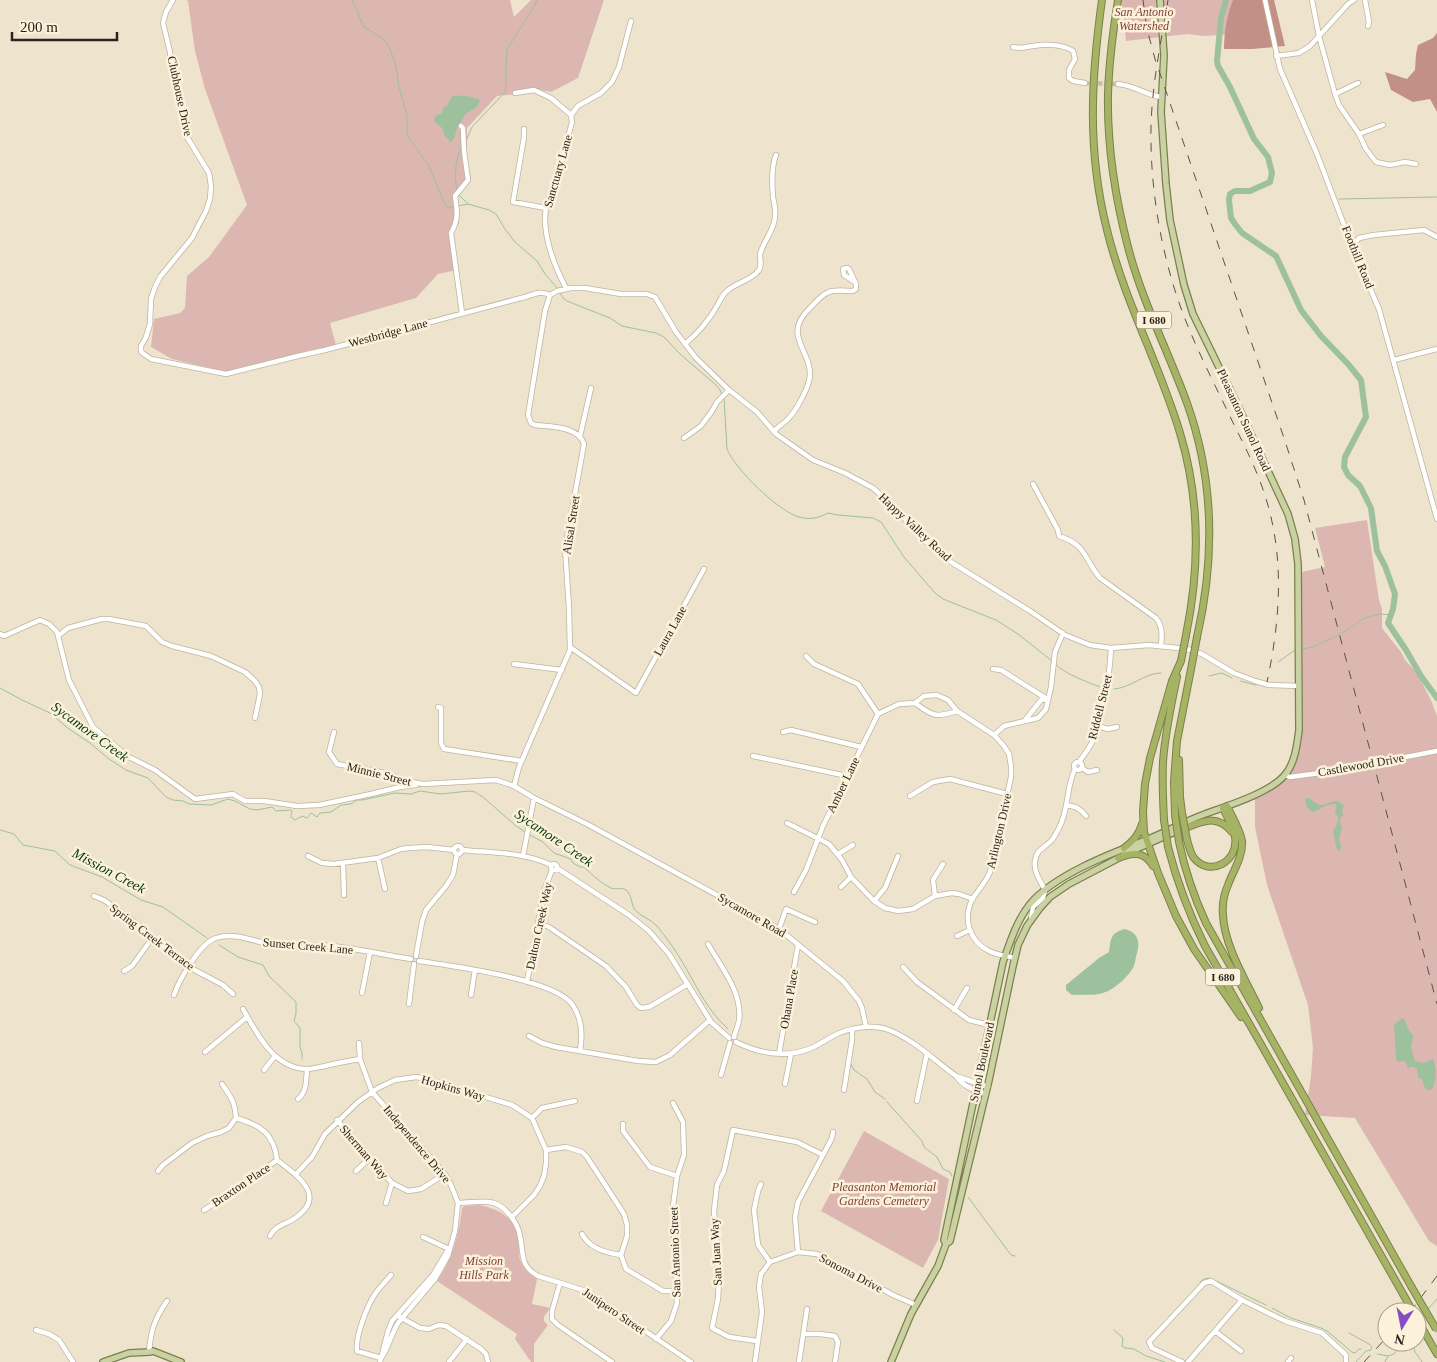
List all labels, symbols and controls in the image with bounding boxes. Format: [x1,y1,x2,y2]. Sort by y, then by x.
park label: San Antonio Watershed [1115,5,1173,33]
scale bar [12,10,118,42]
text: 200 m [20,19,58,35]
street label: Clubhouse Drive [165,55,195,137]
street label: Sanctuary Lane [541,133,575,209]
street label: Foothill Road [1339,224,1377,290]
road number: I 680 [1136,312,1172,328]
street label: Westbridge Lane [347,316,429,350]
street label: Pleasanton Sunol Road [1214,367,1274,473]
street label: Happy Valley Road [876,490,954,564]
street label: Alisal Street [559,494,583,556]
street label: Laura Lane [651,604,689,658]
street label: Riddell Street [1085,672,1115,741]
water label: Sycamore Creek [49,699,132,765]
street label: Castlewood Drive [1317,751,1405,779]
street label: Amber Lane [823,755,863,815]
street label: Minnie Street [345,759,413,789]
street label: Arlington Drive [984,792,1014,870]
water label: Sycamore Creek [512,806,597,870]
water label: Mission Creek [69,845,149,897]
street label: Dalton Creek Way [523,881,555,971]
street label: Sycamore Road [715,890,789,940]
street label: Spring Creek Terrace [107,901,197,973]
street label: Sunset Creek Lane [262,935,354,957]
street label: Ohana Place [777,968,801,1030]
road number: I 680 [1206,969,1240,986]
street label: Sunol Boulevard [967,1021,997,1103]
street label: Hopkins Way [420,1072,486,1104]
street label: Independence Drive [380,1102,454,1186]
street label: Sherman Way [337,1122,391,1182]
street label: Braxton Place [209,1160,273,1210]
park label: Pleasanton Memorial Gardens Cemetery [831,1180,937,1208]
street label: San Antonio Street [666,1206,684,1298]
street label: San Juan Way [707,1218,725,1286]
street label: Sonoma Drive [817,1250,885,1296]
park label: Mission Hills Park [458,1254,510,1282]
street label: Junipero Street [580,1285,648,1337]
north arrow [1377,1302,1427,1352]
text: N [1394,1331,1406,1348]

